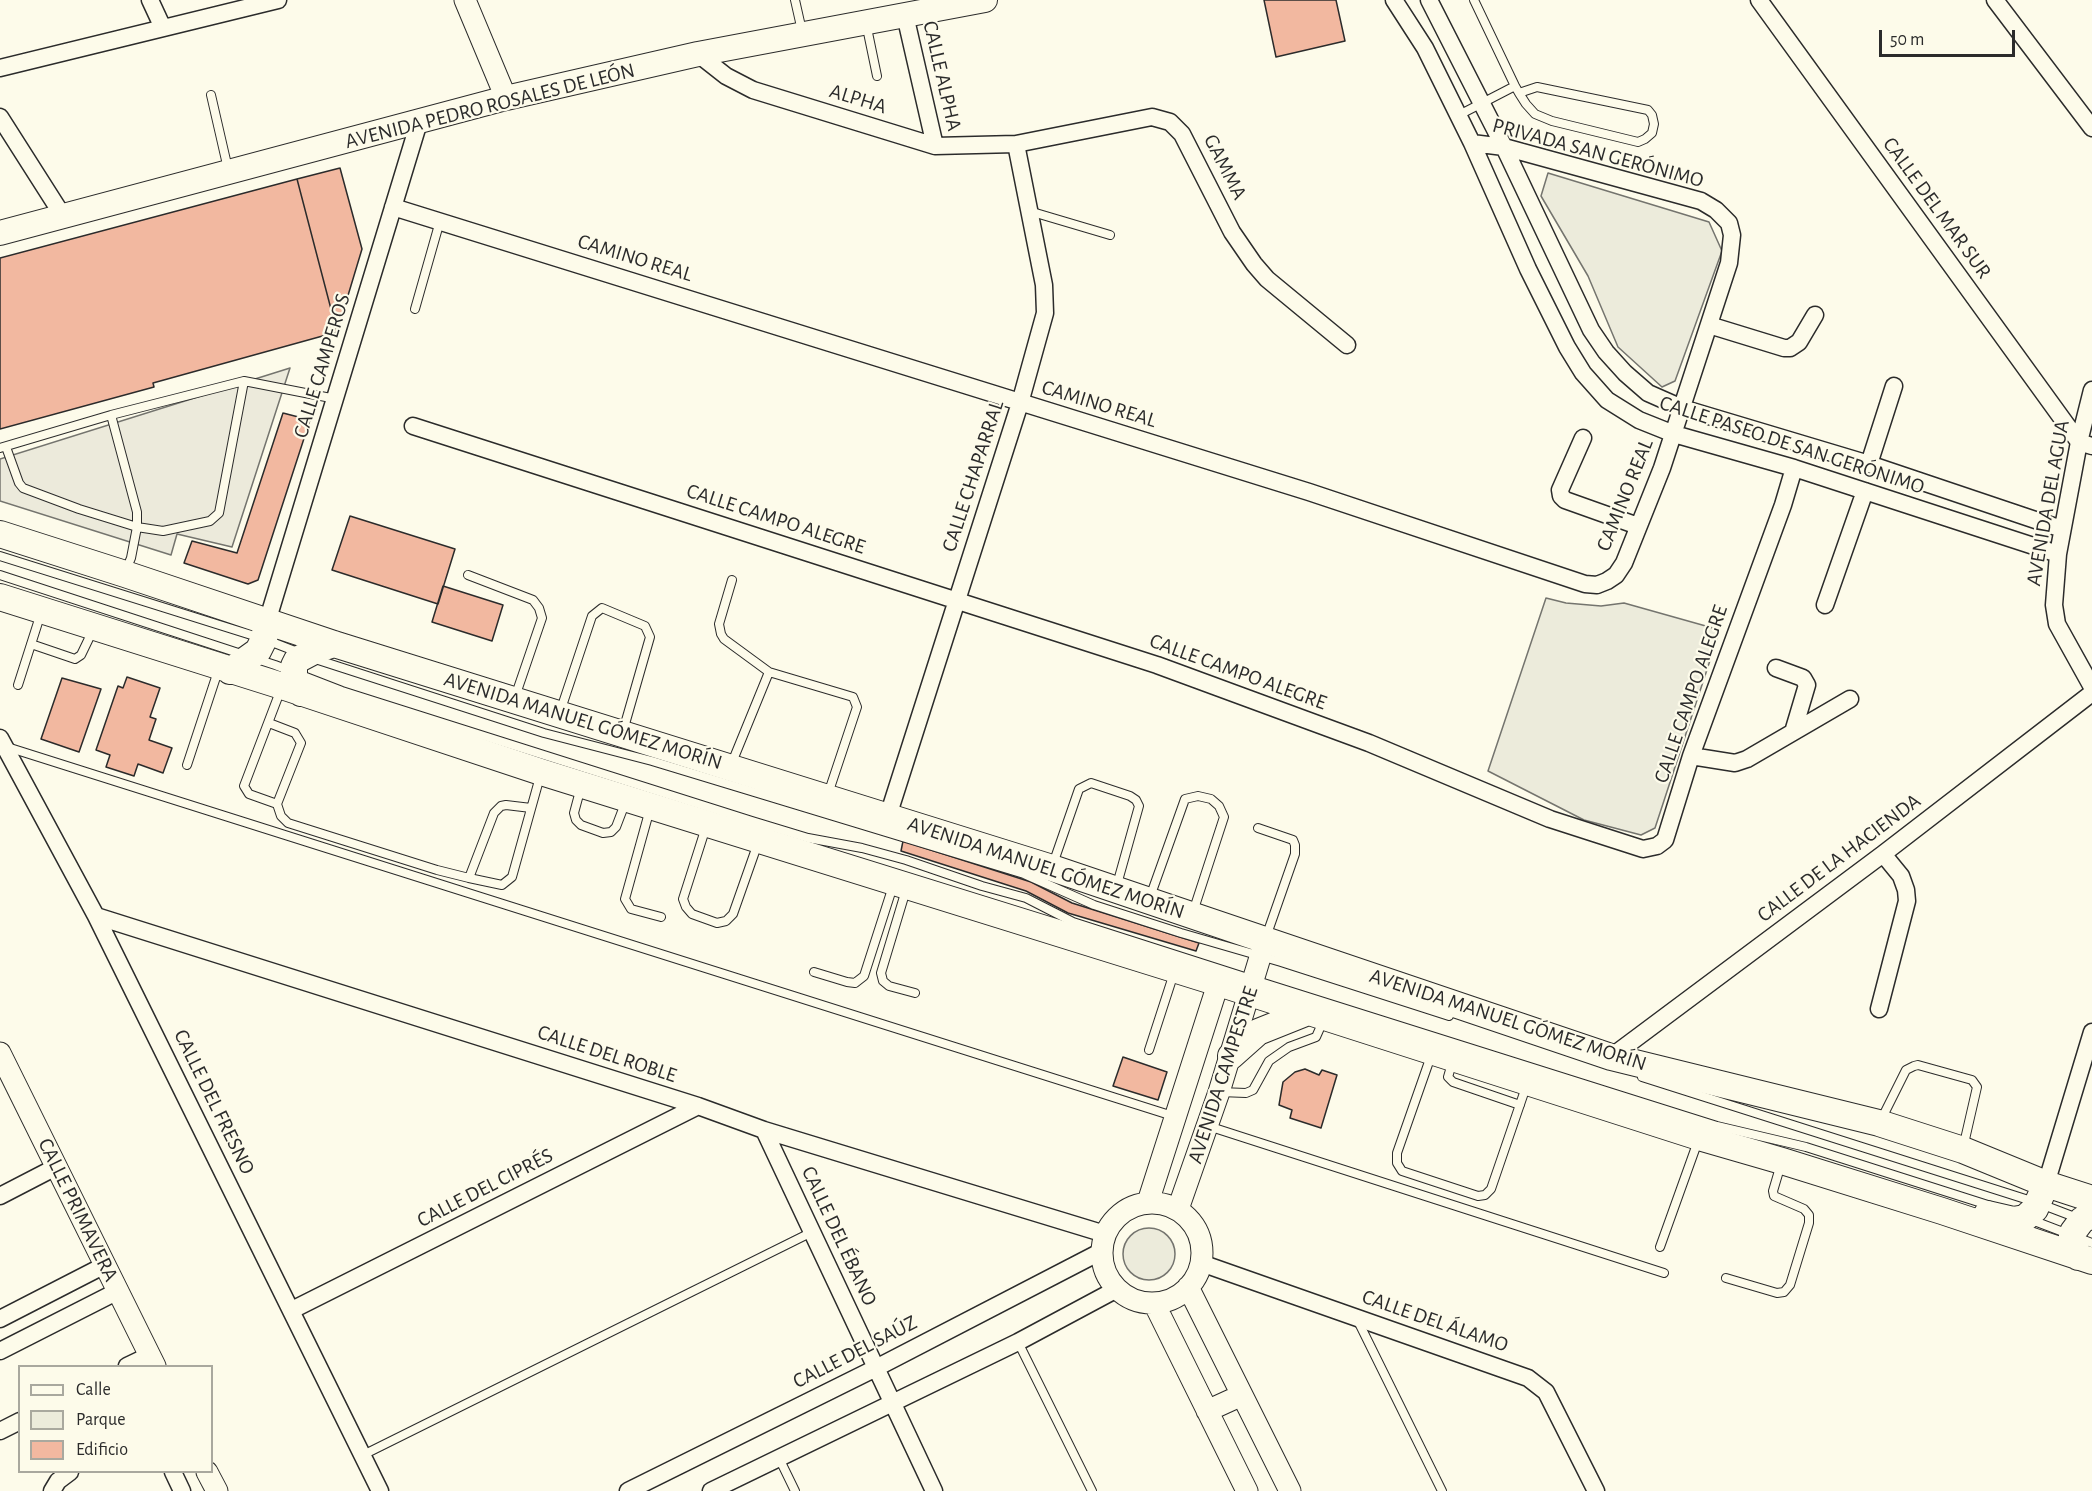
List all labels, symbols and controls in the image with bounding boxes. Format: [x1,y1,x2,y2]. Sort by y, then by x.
street label: CALLE ALPHA [917,18,967,134]
scale bar [1882,18,2018,56]
text: 50 m [1890,31,1924,49]
street label: AVENIDA PEDRO ROSALES DE LEÓN [342,58,638,154]
street label: ALPHA [826,78,890,120]
street label: PRIVADA SAN GERÓNIMO [1490,113,1706,193]
street label: GAMMA [1198,130,1252,204]
street label: CALLE DEL MAR SUR [1877,132,1997,284]
street label: CAMINO REAL [575,229,695,287]
street label: CALLE CAMPEROS [288,291,356,441]
street label: CAMINO REAL [1039,375,1159,433]
street label: CALLE PASEO DE SAN GERÓNIMO [1656,390,1928,500]
street label: CALLE CHAPARRAL [937,397,1009,555]
street label: AVENIDA DEL AGUA [2021,418,2075,588]
street label: CAMINO REAL [1591,435,1659,555]
street label: CALLE CAMPO ALEGRE [683,478,869,560]
street label: CALLE CAMPO ALEGRE [1649,602,1733,786]
street label: CALLE CAMPO ALEGRE [1146,628,1330,716]
street label: AVENIDA MANUEL GÓMEZ MORÍN [441,667,725,775]
street label: CALLE DE LA HACIENDA [1752,788,1926,928]
street label: AVENIDA MANUEL GÓMEZ MORÍN [904,811,1188,925]
street label: AVENIDA MANUEL GÓMEZ MORÍN [1366,963,1650,1077]
street label: AVENIDA CAMPESTRE [1182,983,1264,1167]
street label: CALLE DEL ROBLE [534,1020,680,1088]
street label: CALLE DEL FRESNO [168,1025,260,1179]
street label: CALLE PRIMAVERA [32,1134,124,1286]
street label: CALLE DEL CIPRÉS [413,1143,557,1233]
street label: CALLE DEL ÉBANO [796,1162,882,1310]
street label: CALLE DEL ÁLAMO [1359,1284,1511,1358]
street label: CALLE DEL SAÚZ [789,1310,921,1394]
legend [18,1365,213,1473]
text: Calle [76,1381,111,1399]
text: Parque [76,1411,125,1429]
text: Edificio [76,1441,128,1459]

